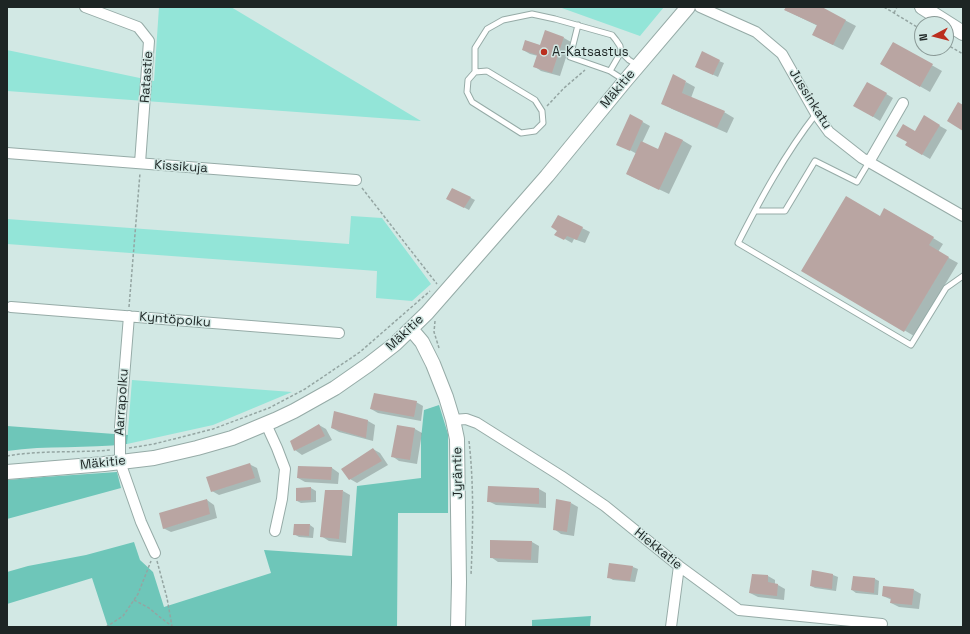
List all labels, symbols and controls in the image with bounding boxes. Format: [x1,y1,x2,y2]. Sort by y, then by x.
north arrow [914,16,954,56]
text: N [916,33,930,42]
place label: A-Katsastus [552,44,629,60]
marker: A-Katsastus [539,47,549,57]
street label: Ratastie [137,50,157,104]
street label: Mäkitie [597,66,639,112]
street label: Jussinkatu [785,66,835,132]
street label: Kissikuja [154,157,208,177]
street label: Kyntöpolku [139,309,211,331]
street label: Mäkitie [383,312,427,354]
street label: Aarrapolku [112,368,132,436]
street label: Jyräntie [450,447,466,499]
street label: Mäkitie [79,453,127,473]
street label: Hiekkatie [631,525,685,573]

